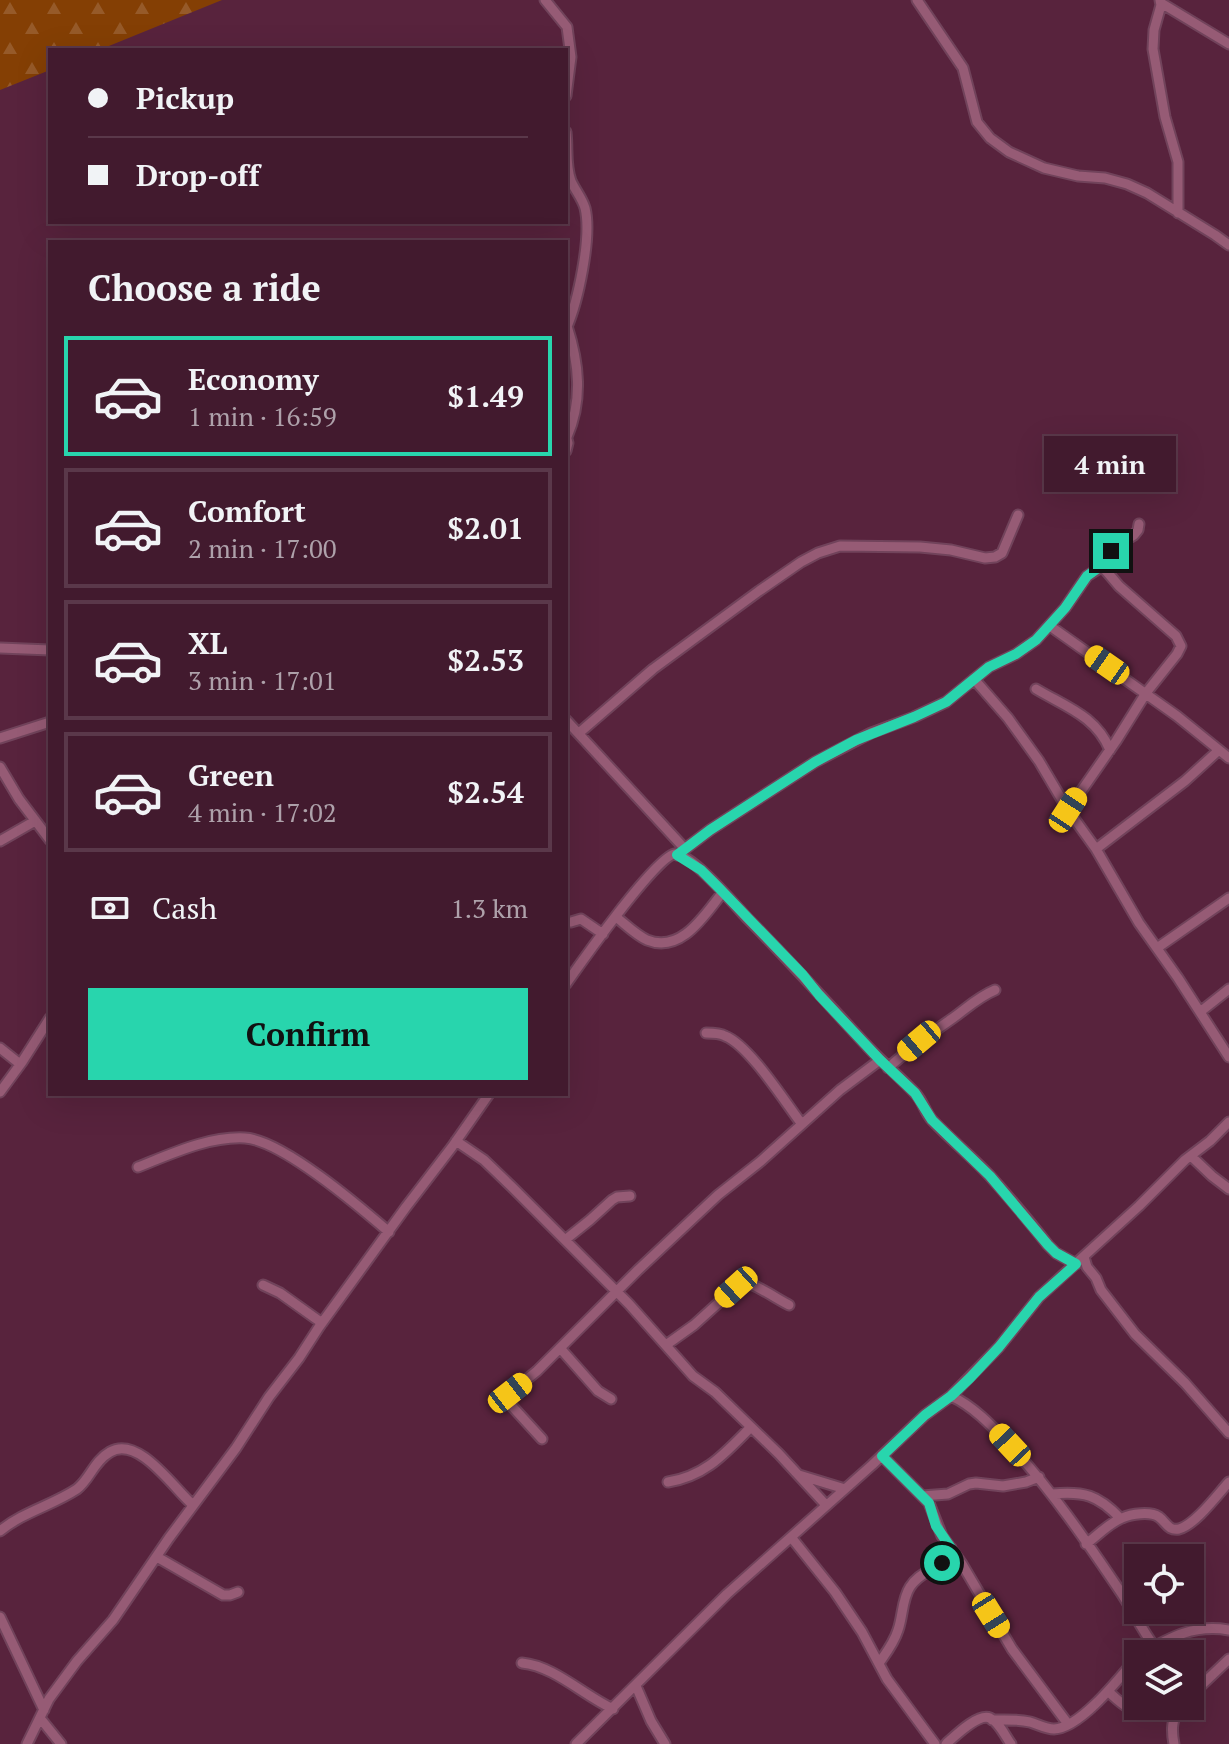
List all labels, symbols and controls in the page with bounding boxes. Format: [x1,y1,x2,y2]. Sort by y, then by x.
text: Pickup [136,78,234,118]
text: Drop-off [136,155,260,195]
text: Choose a ride [88,264,321,311]
text: Economy [188,359,319,399]
icon: car [92,360,164,432]
text: $1.49 [447,376,524,416]
text: 1 min · 16:59 [188,399,337,433]
callout: 4 min [1045,435,1177,491]
text: 4 min [1074,447,1146,481]
text: Comfort [188,491,306,531]
icon: car [92,492,164,564]
text: $2.01 [447,508,524,548]
text: 2 min · 17:00 [188,531,337,565]
route end [1093,533,1129,569]
text: XL [188,623,227,663]
icon: car [92,624,164,696]
text: $2.53 [447,640,524,680]
car [1080,641,1134,689]
text: 3 min · 17:01 [188,663,337,697]
text: Green [188,755,274,795]
icon: car [92,756,164,828]
text: $2.54 [447,772,524,812]
car [1045,783,1091,837]
text: 4 min · 17:02 [188,795,337,829]
icon: cash [88,886,132,930]
text: Cash [152,888,217,928]
text: 1.3 km [451,891,528,925]
button: Confirm [88,988,528,1080]
car [893,1016,945,1066]
car [710,1262,762,1312]
car [484,1369,536,1417]
car [985,1419,1035,1471]
map controls [1124,1544,1204,1720]
button: locate [1124,1544,1204,1624]
route start [924,1545,960,1581]
car [968,1588,1014,1642]
button: layers [1124,1640,1204,1720]

